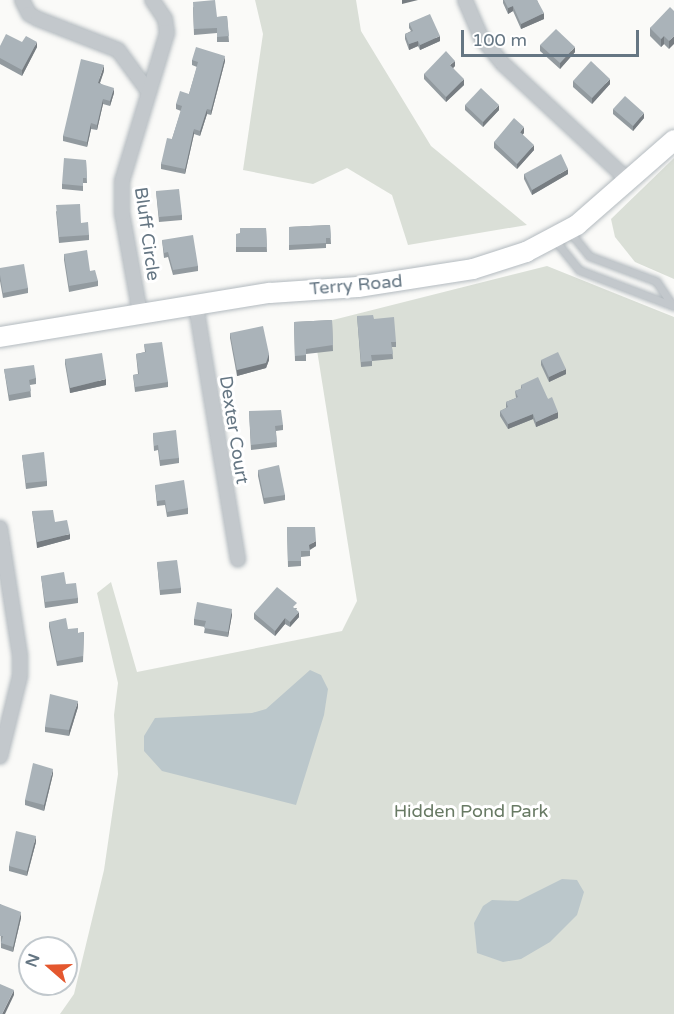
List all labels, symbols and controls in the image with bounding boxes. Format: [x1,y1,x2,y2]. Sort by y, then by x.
scale bar [464,18,642,56]
text: 100 m [472,29,527,51]
street label: Bluff Circle [130,186,164,282]
street label: Terry Road [309,270,403,300]
street label: Dexter Court [215,374,253,486]
park label: Hidden Pond Park [394,800,548,822]
north arrow [18,936,78,996]
text: N [21,951,45,970]

